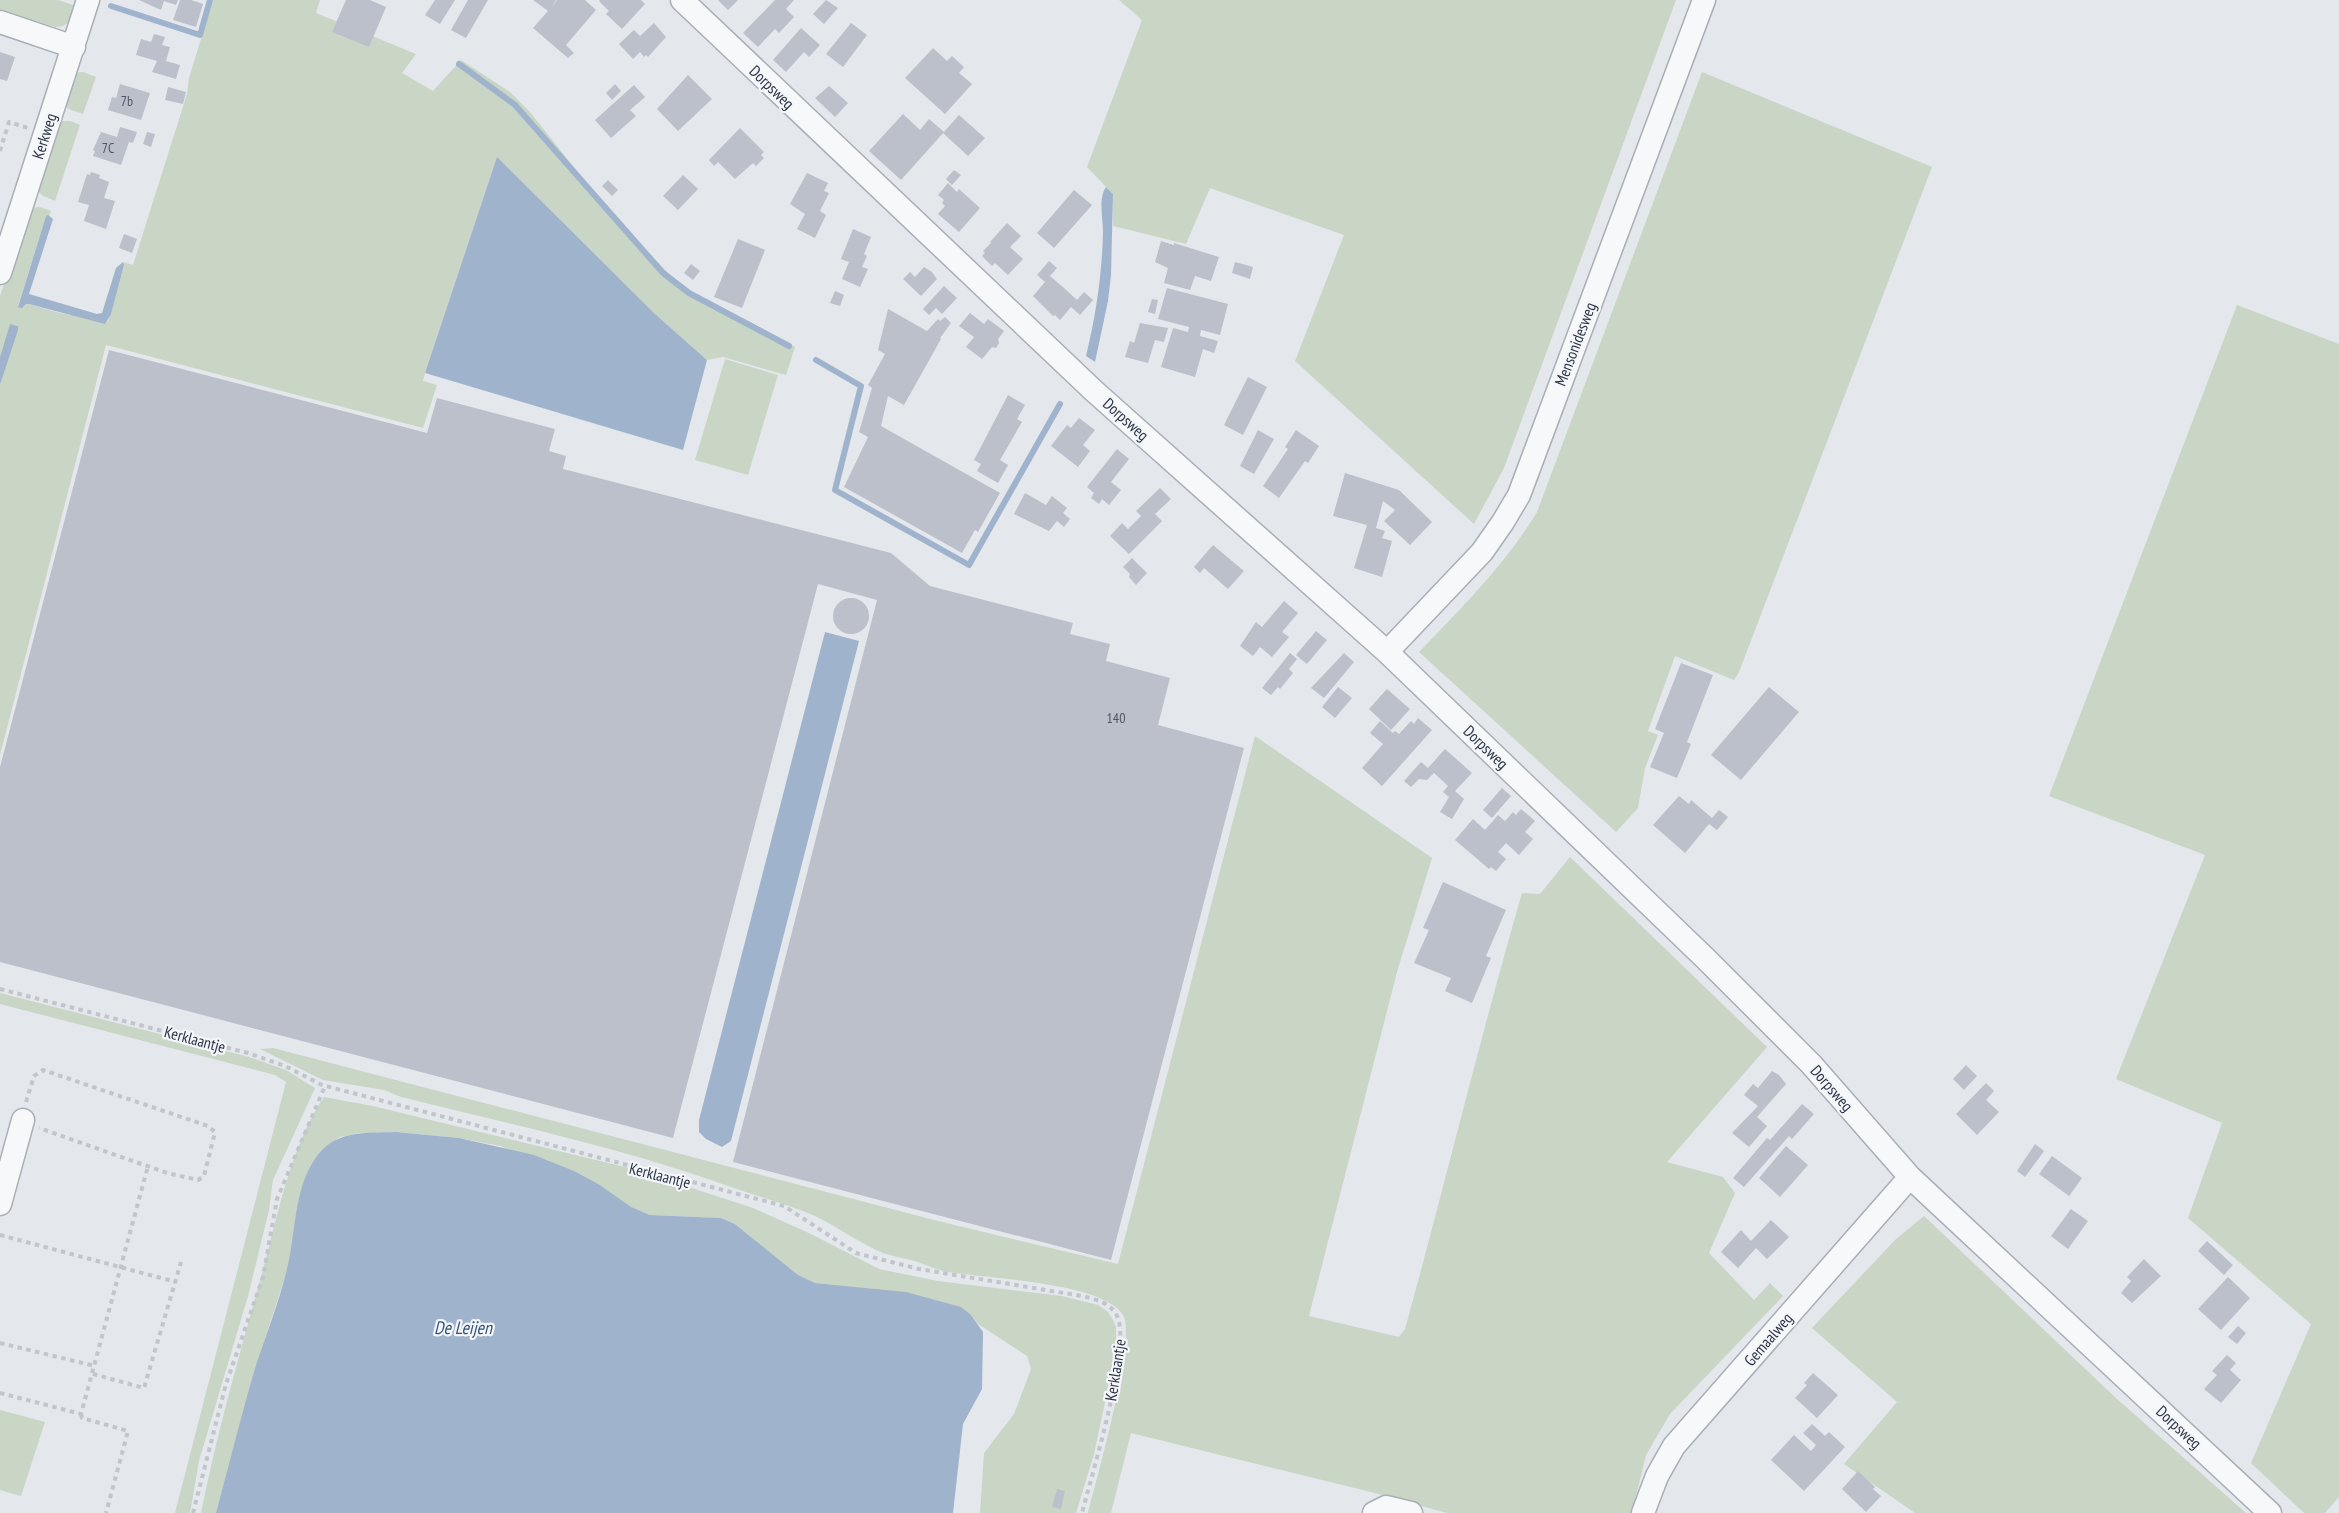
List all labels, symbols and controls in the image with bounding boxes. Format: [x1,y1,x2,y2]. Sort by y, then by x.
street label: Dorpsweg [745,61,799,113]
house number: 7b [121,92,133,110]
street label: Kerkweg [27,110,61,162]
house number: 7C [102,139,115,157]
street label: Mensonidesweg [1550,299,1600,389]
street label: Dorpsweg [1099,393,1153,445]
house number: 140 [1107,709,1125,727]
street label: Dorpsweg [1459,721,1513,773]
street label: Kerklaantje [162,1021,228,1057]
street label: Dorpsweg [1806,1061,1858,1115]
street label: Kerklaantje [627,1158,693,1192]
street label: Gemaalweg [1739,1308,1797,1370]
water label: De Leijen [434,1316,493,1339]
street label: Kerklaantje [1100,1338,1130,1402]
street label: Dorpsweg [2152,1401,2206,1453]

